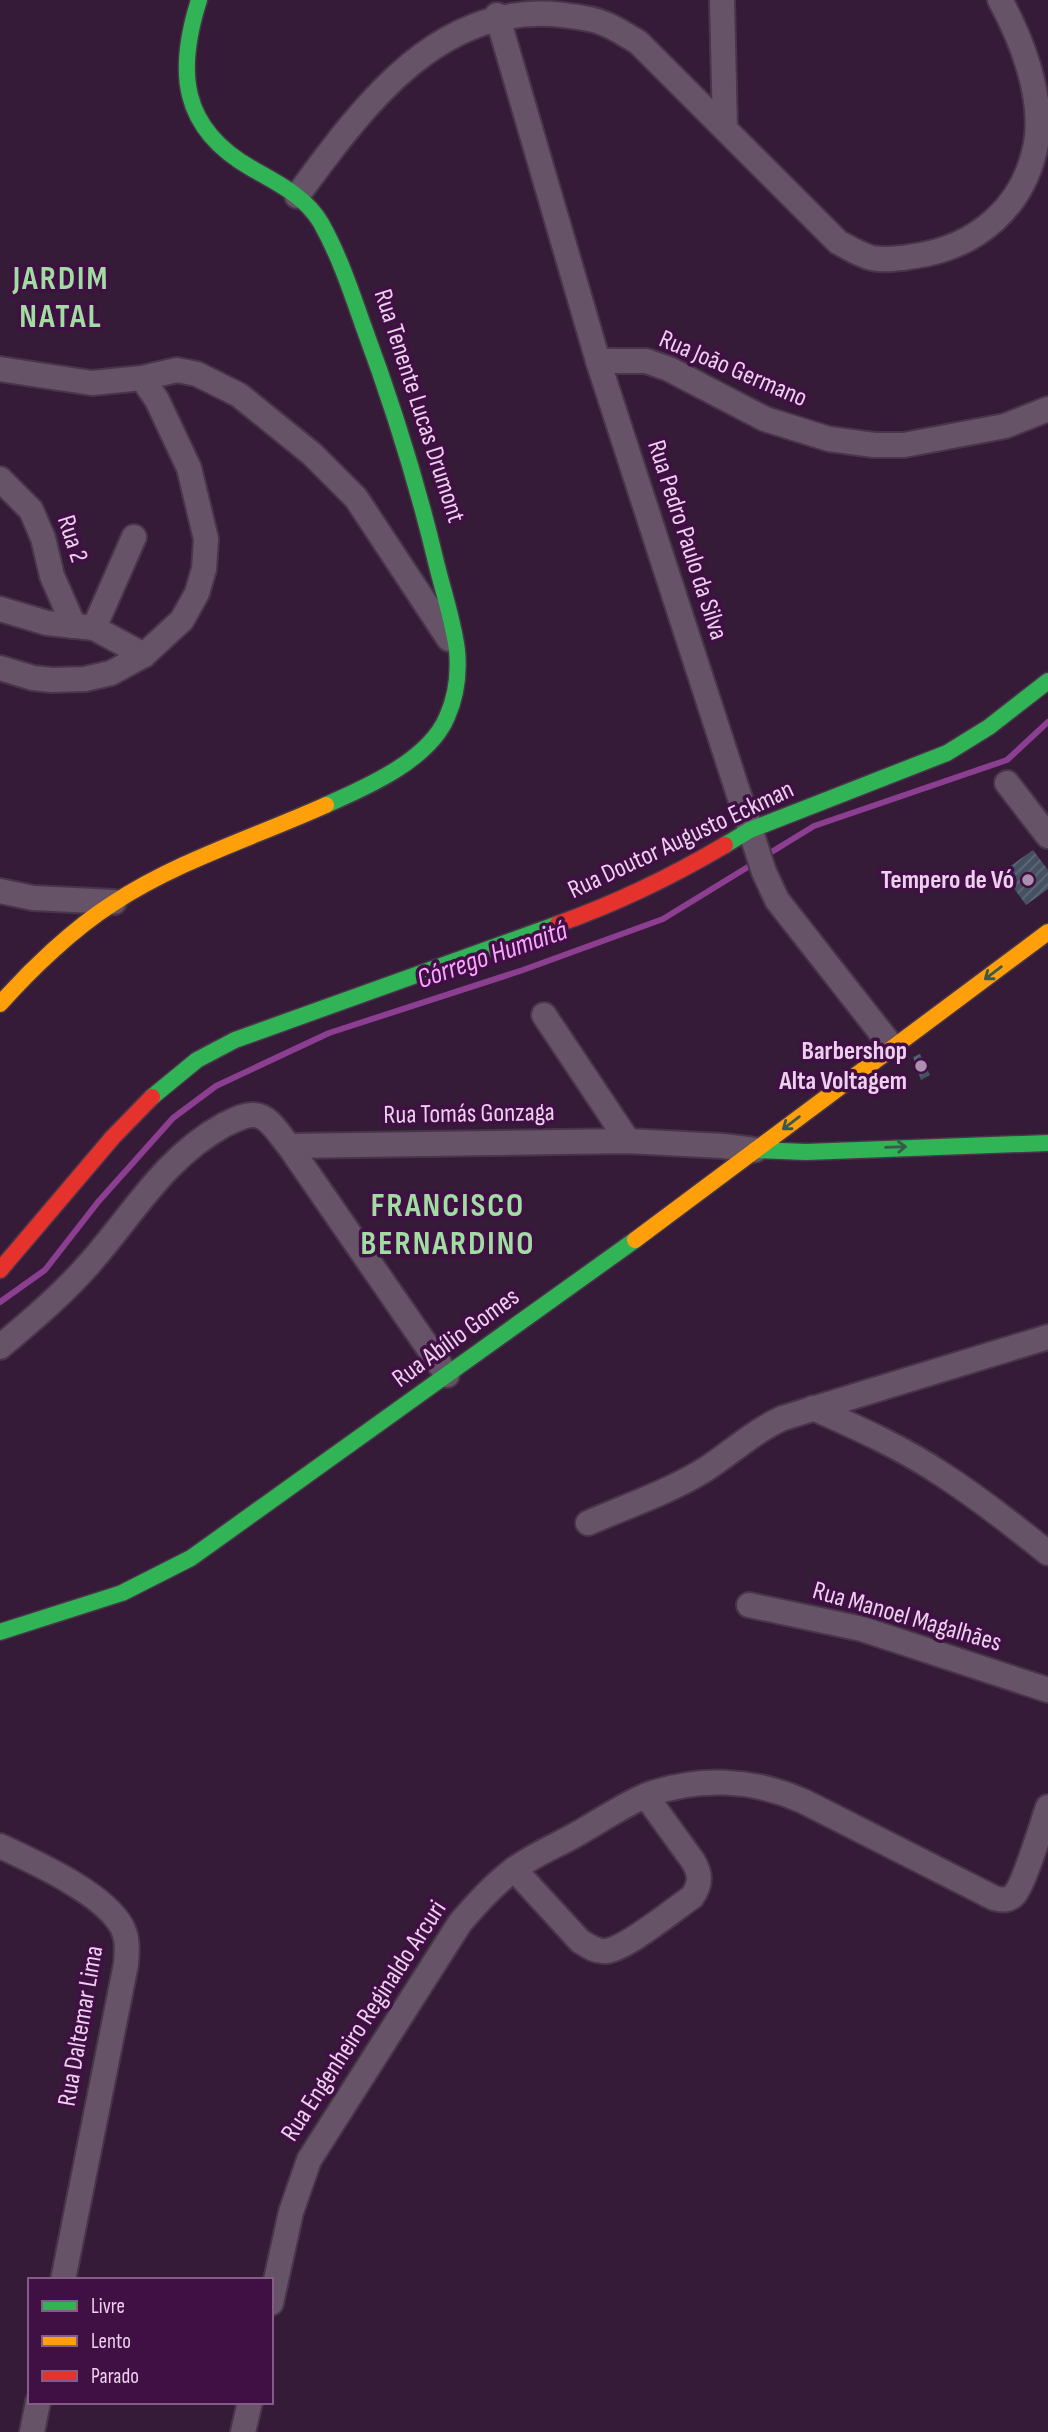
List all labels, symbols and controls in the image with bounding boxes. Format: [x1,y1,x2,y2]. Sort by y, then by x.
district label: JARDIM NATAL [12,259,109,337]
street label: Rua Tenente Lucas Drumont [367,285,471,527]
street label: Rua João Germano [654,324,812,414]
street label: Rua Pedro Paulo da Silva [640,436,734,644]
street label: Rua 2 [50,512,94,566]
street label: Rua Doutor Augusto Eckman [563,774,799,906]
place label: Tempero de Vó [881,865,1014,896]
marker: Tempero de Vó [1020,872,1036,888]
water label: Córrego Humaitá [412,914,572,996]
one-way arrow [984,965,1003,980]
place label: Barbershop Alta Voltagem [778,1036,907,1097]
marker: Barbershop Alta Voltagem [913,1058,929,1074]
street label: Rua Tomás Gonzaga [383,1097,555,1131]
one-way arrow [782,1115,800,1130]
one-way arrow [884,1141,907,1154]
district label: FRANCISCO BERNARDINO [361,1186,535,1264]
street label: Rua Abílio Gomes [386,1282,526,1394]
street label: Rua Manoel Magalhães [809,1575,1005,1659]
street label: Rua Engenheiro Reginaldo Arcuri [275,1895,453,2147]
street label: Rua Daltemar Lima [52,1943,110,2109]
legend [28,2278,273,2404]
text: Livre [91,2294,125,2319]
text: Lento [91,2329,131,2354]
text: Parado [91,2364,139,2389]

